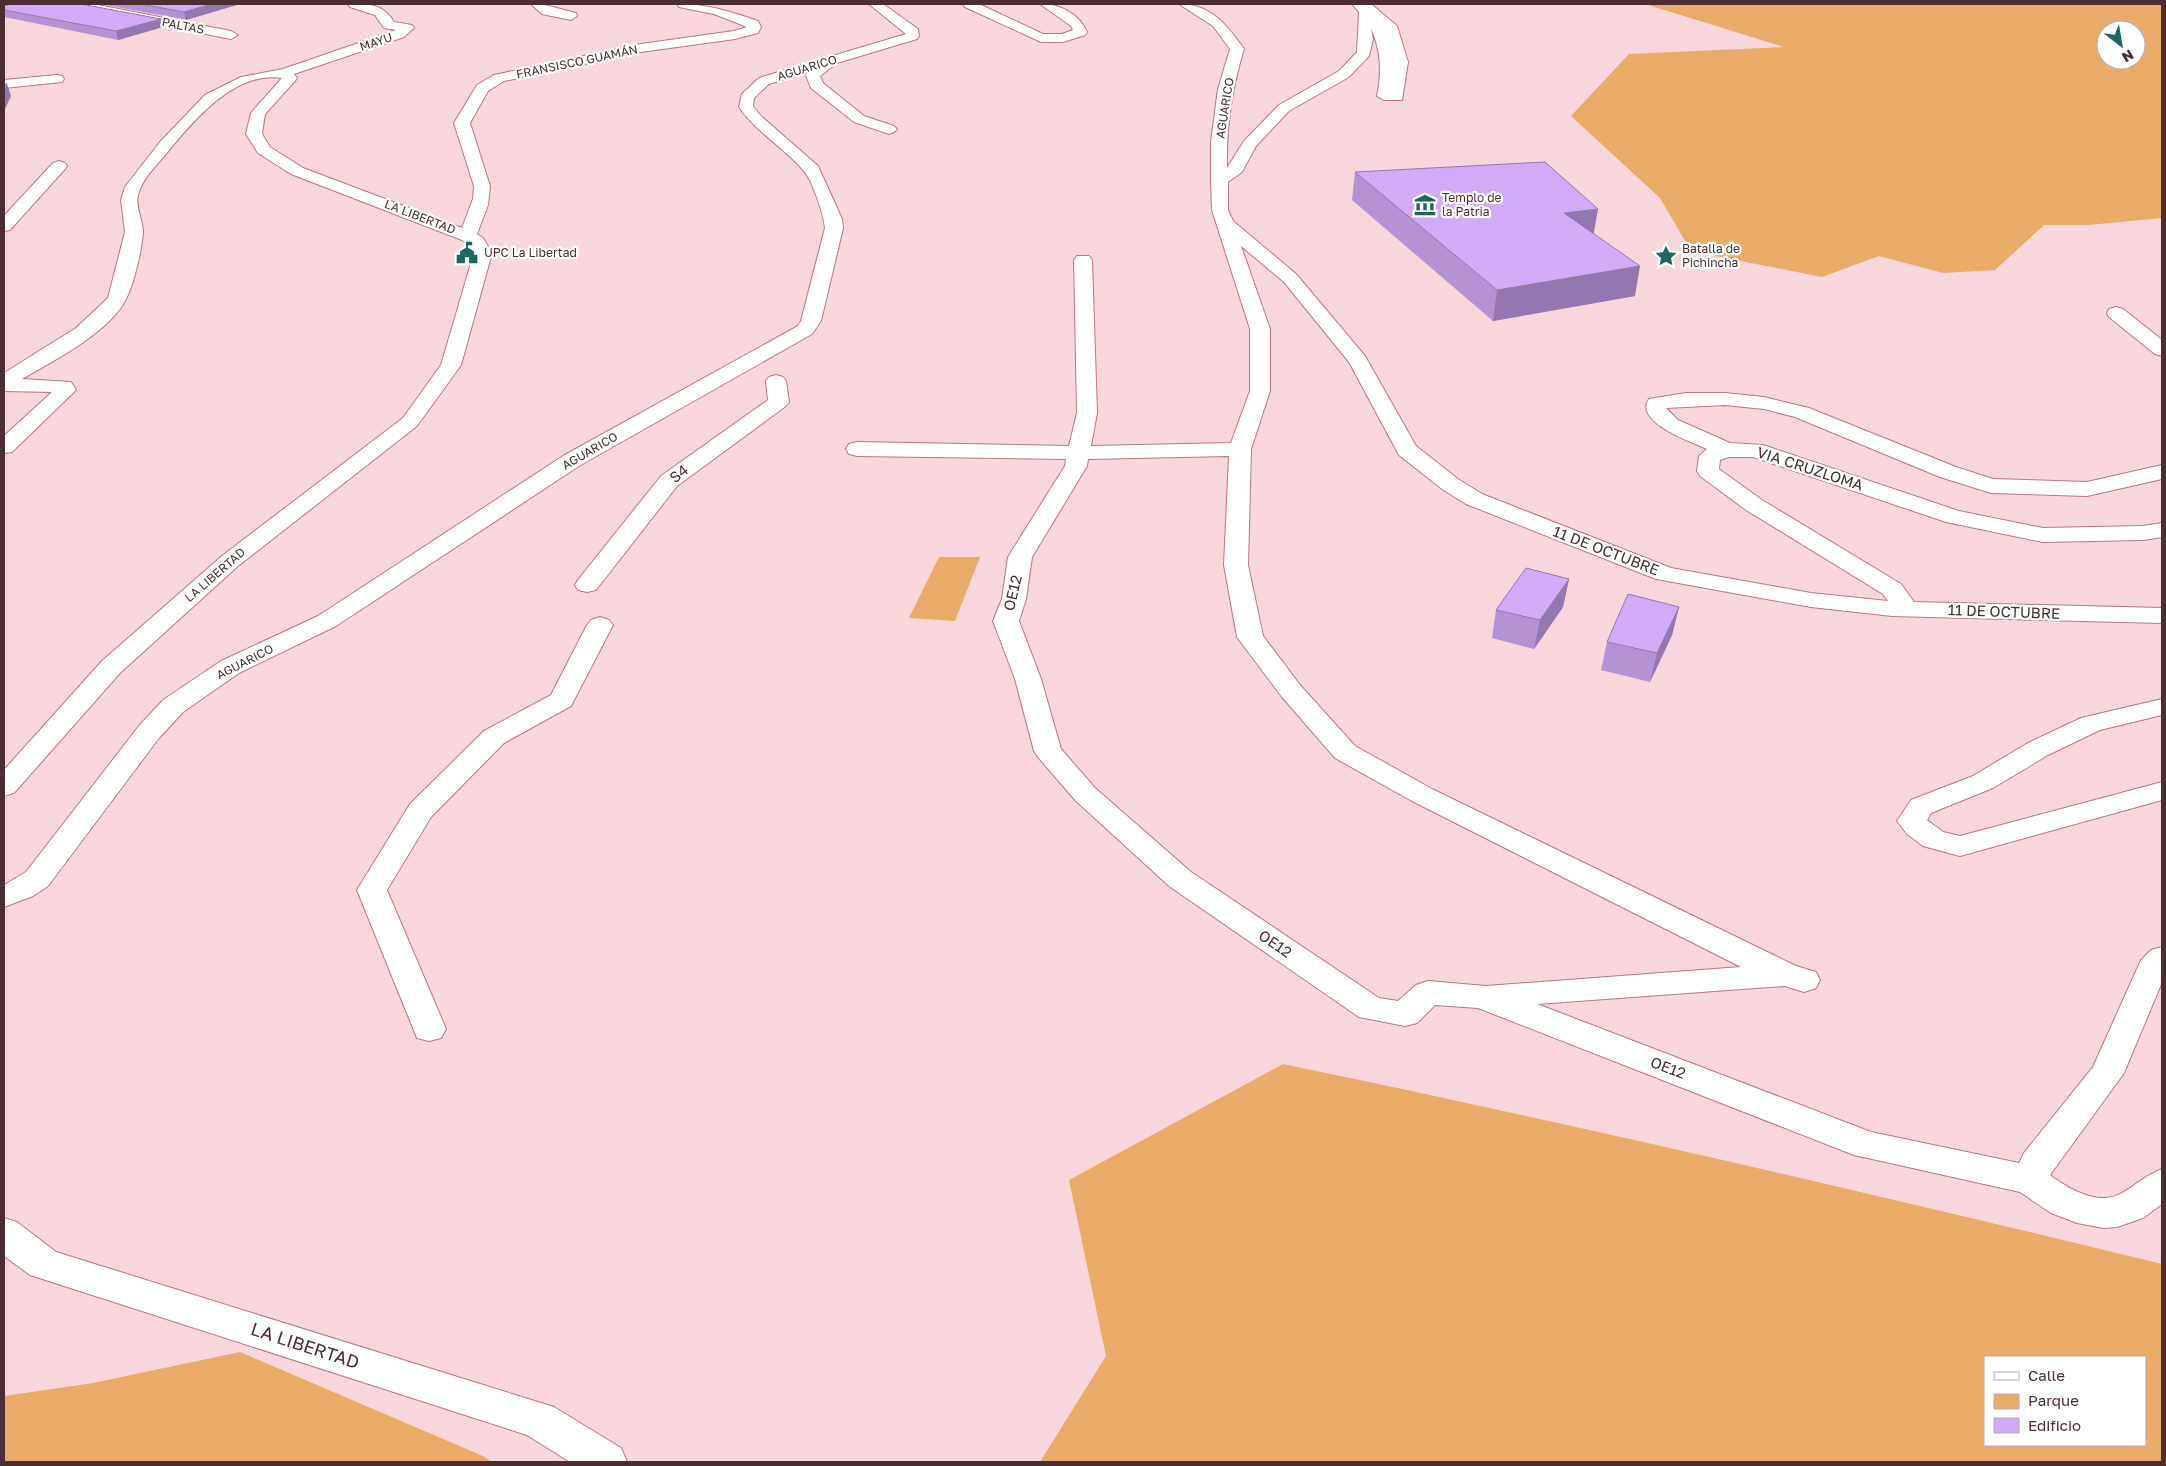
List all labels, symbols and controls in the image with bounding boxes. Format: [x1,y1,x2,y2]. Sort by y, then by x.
street label: PALTAS [161,14,206,37]
north arrow [2096,20,2146,70]
street label: MAYU [358,29,394,54]
street label: FRANSISCO GUAMÁN [515,41,639,82]
text: N [2119,47,2137,67]
street label: AGUARICO [775,51,839,84]
street label: AGUARICO [1212,76,1237,140]
place label: Templo de la Patria [1442,190,1502,219]
museum icon: Templo de la Patria [1412,192,1438,218]
street label: LA LIBERTAD [382,196,458,237]
public building icon: UPC La Libertad [454,240,480,266]
place label: Batalla de Pichincha [1682,241,1740,270]
place icon: Batalla de Pichincha [1653,243,1679,269]
place label: UPC La Libertad [484,245,577,260]
street label: AGUARICO [559,429,620,472]
street label: VIA CRUZLOMA [1755,442,1866,494]
street label: S4 [665,460,691,486]
street label: 11 DE OCTUBRE [1551,522,1662,579]
street label: LA LIBERTAD [181,544,248,605]
street label: OE12 [999,573,1025,612]
street label: 11 DE OCTUBRE [1948,600,2060,622]
street label: AGUARICO [214,641,276,682]
street label: OE12 [1256,926,1296,961]
street label: OE12 [1648,1052,1688,1082]
street label: LA LIBERTAD [248,1317,362,1373]
legend [1984,1356,2146,1446]
text: Calle [2028,1366,2065,1384]
text: Parque [2028,1391,2079,1409]
text: Edificio [2028,1416,2081,1434]

